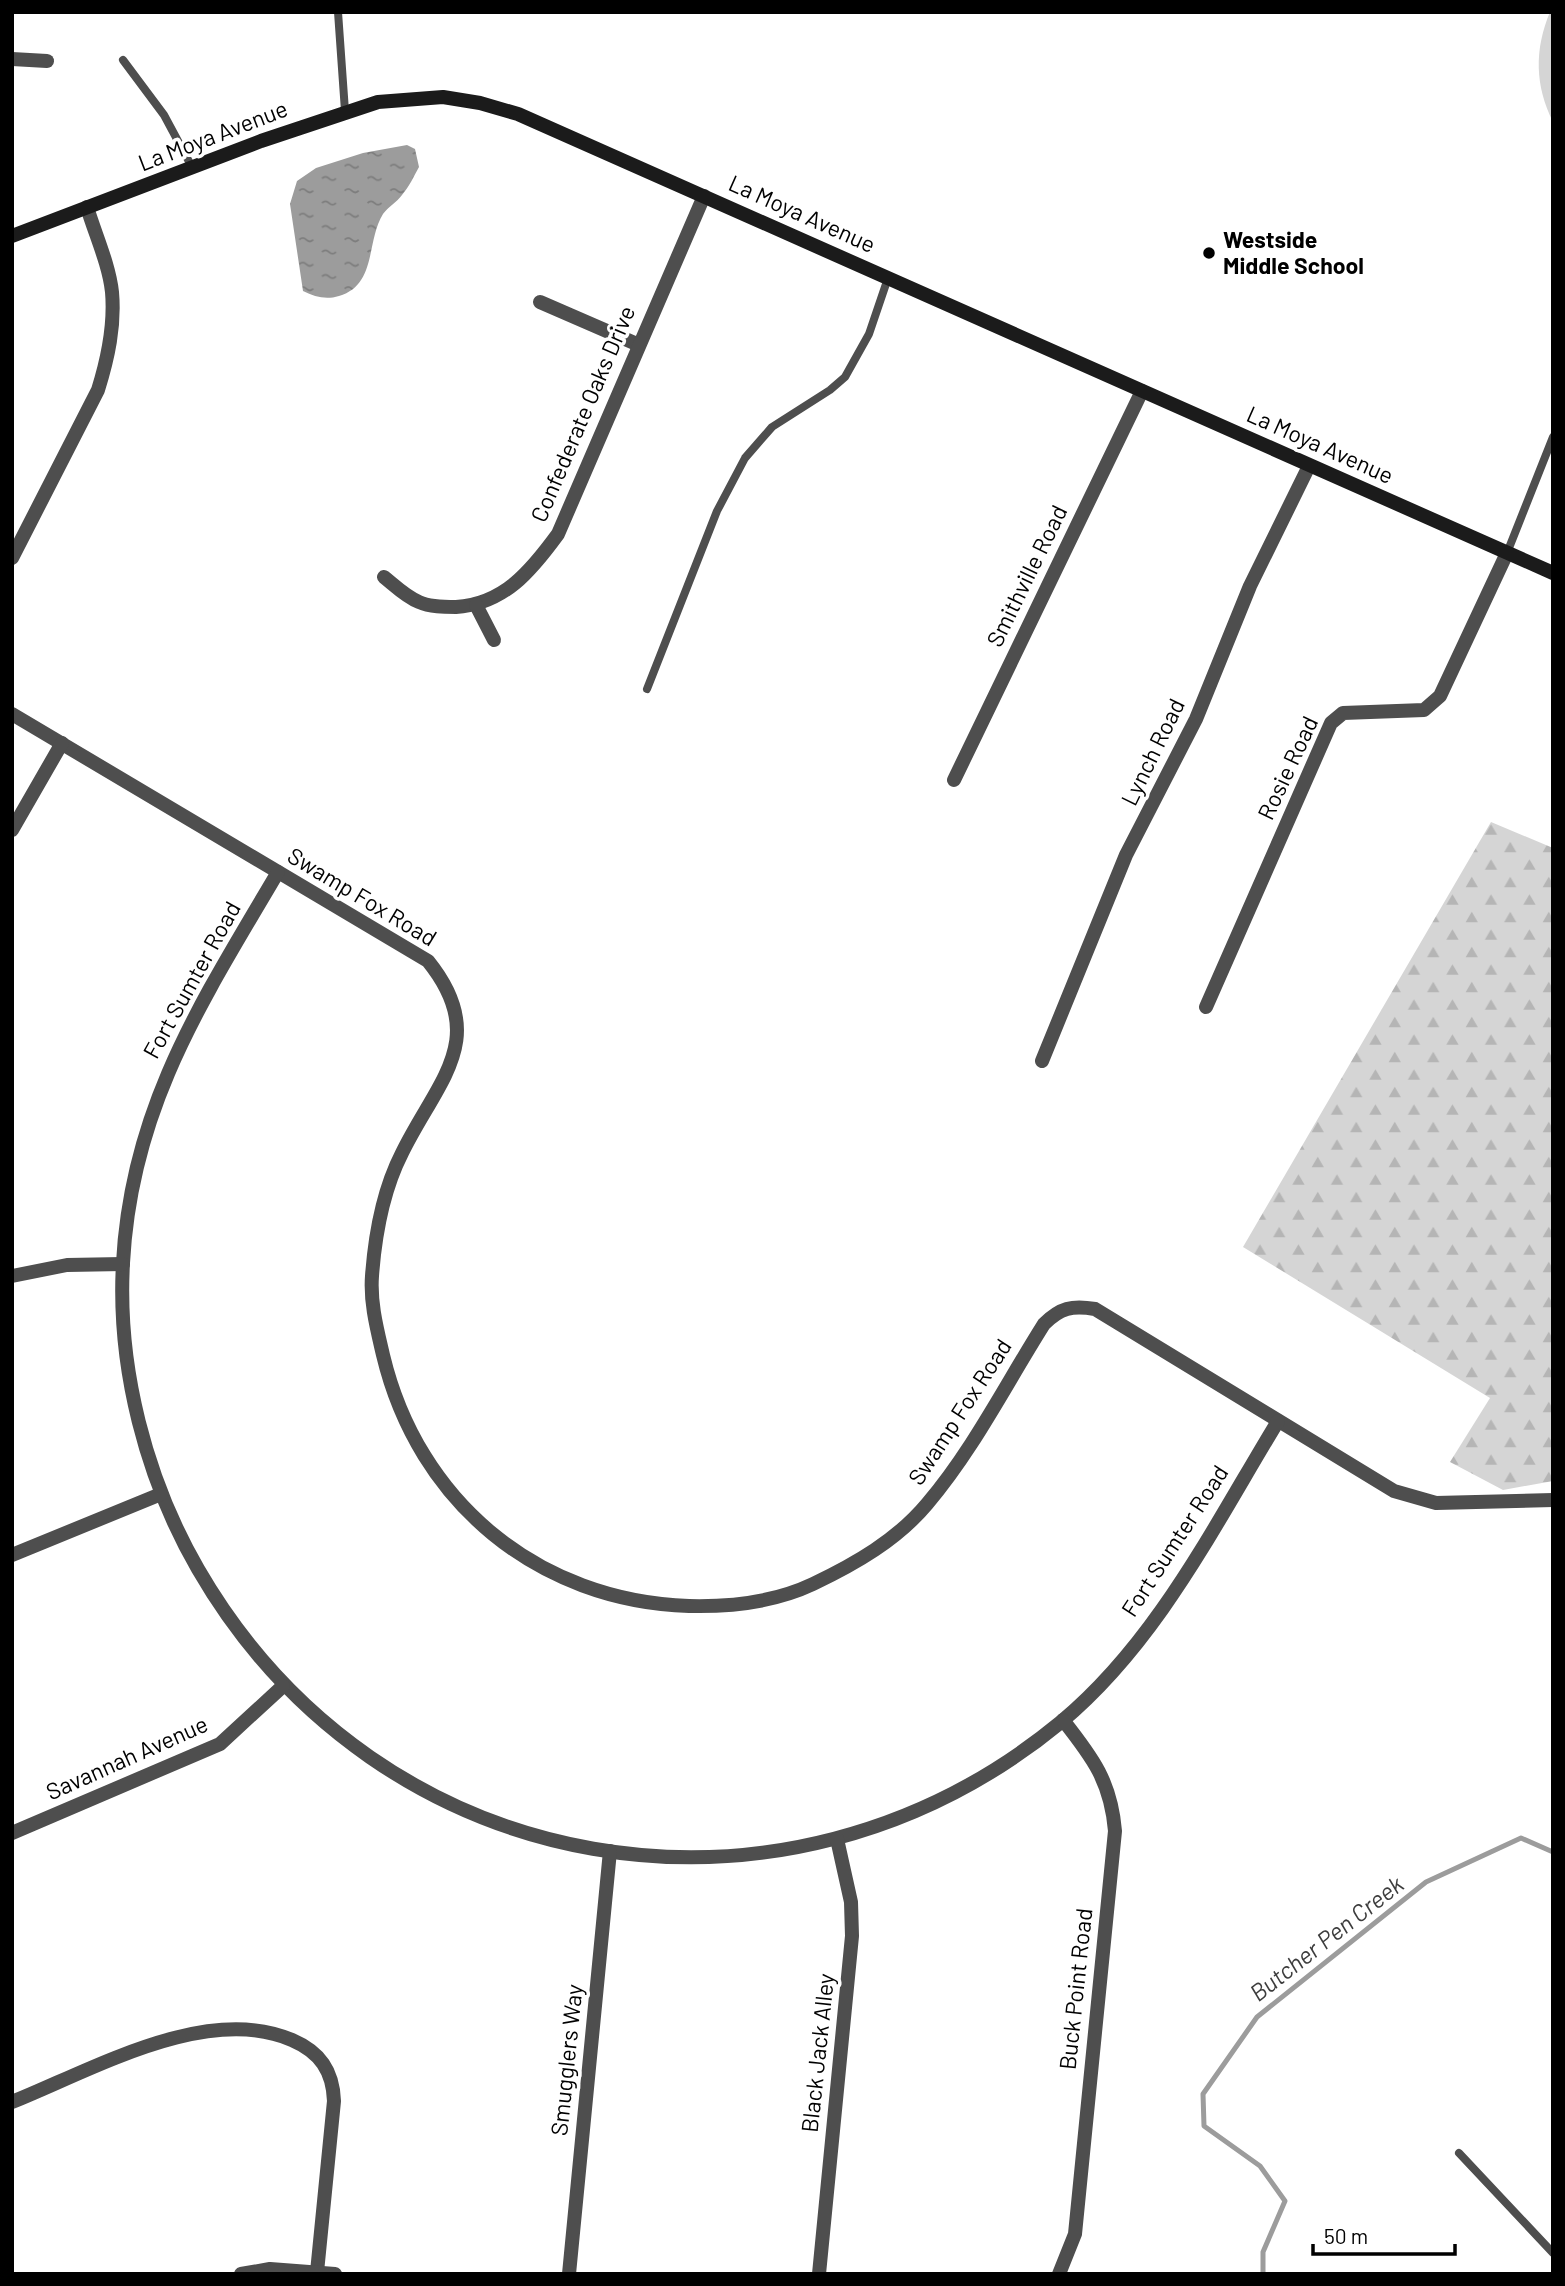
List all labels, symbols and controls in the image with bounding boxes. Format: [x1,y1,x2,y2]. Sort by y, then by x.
street label: La Moya Avenue [134,94,291,176]
street label: La Moya Avenue [725,168,880,258]
place label: Westside Middle School [1223,225,1364,279]
marker: Westside Middle School [1201,245,1217,261]
street label: Confederate Oaks Drive [524,301,640,526]
street label: La Moya Avenue [1243,399,1398,489]
street label: Smithville Road [980,500,1072,651]
street label: Lynch Road [1114,694,1190,810]
street label: Rosie Road [1251,711,1323,824]
street label: Swamp Fox Road [283,841,442,952]
street label: Fort Sumter Road [136,896,246,1063]
street label: Swamp Fox Road [901,1333,1017,1490]
street label: Fort Sumter Road [1115,1459,1234,1622]
street label: Savannah Avenue [41,1709,212,1805]
water label: Butcher Pen Creek [1244,1869,1409,2007]
street label: Buck Point Road [1053,1907,1097,2071]
street label: Black Jack Alley [795,1972,839,2134]
street label: Smugglers Way [544,1982,588,2137]
scale bar [1313,2212,1455,2256]
text: 50 m [1324,2223,1368,2248]

